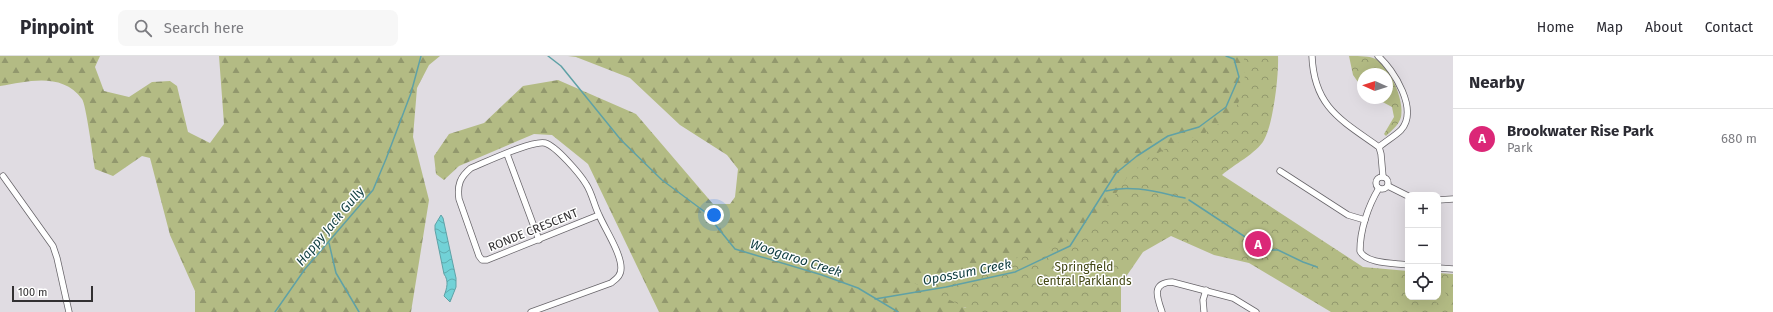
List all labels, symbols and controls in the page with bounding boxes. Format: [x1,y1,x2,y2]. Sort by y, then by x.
search box [118,10,398,46]
text: Pinpoint [20,16,94,39]
icon: search [132,17,154,39]
text: Search here [164,19,244,37]
text: Home [1537,19,1574,36]
text: Map [1596,19,1623,36]
text: About [1645,19,1683,36]
text: Contact [1705,19,1753,36]
north arrow [1357,68,1393,104]
text: Nearby [1469,72,1524,93]
text: Brookwater Rise Park [1507,122,1654,140]
text: A [1478,131,1486,146]
text: 680 m [1721,131,1757,146]
text: Park [1507,140,1533,155]
water label: Happy Jack Gully [293,183,368,268]
map controls [1405,192,1441,300]
button: + [1405,192,1441,228]
street label: RONDE CRESCENT [486,205,581,254]
your location [704,205,724,225]
button: − [1405,228,1441,264]
pin: A [1245,229,1271,259]
water label: Woogaroo Creek [748,236,844,280]
water label: Opossum Creek [922,256,1012,288]
park label: Springfield Central Parklands [1036,260,1132,288]
button: locate [1405,264,1441,300]
scale bar [12,284,93,303]
text: 100 m [18,286,47,299]

